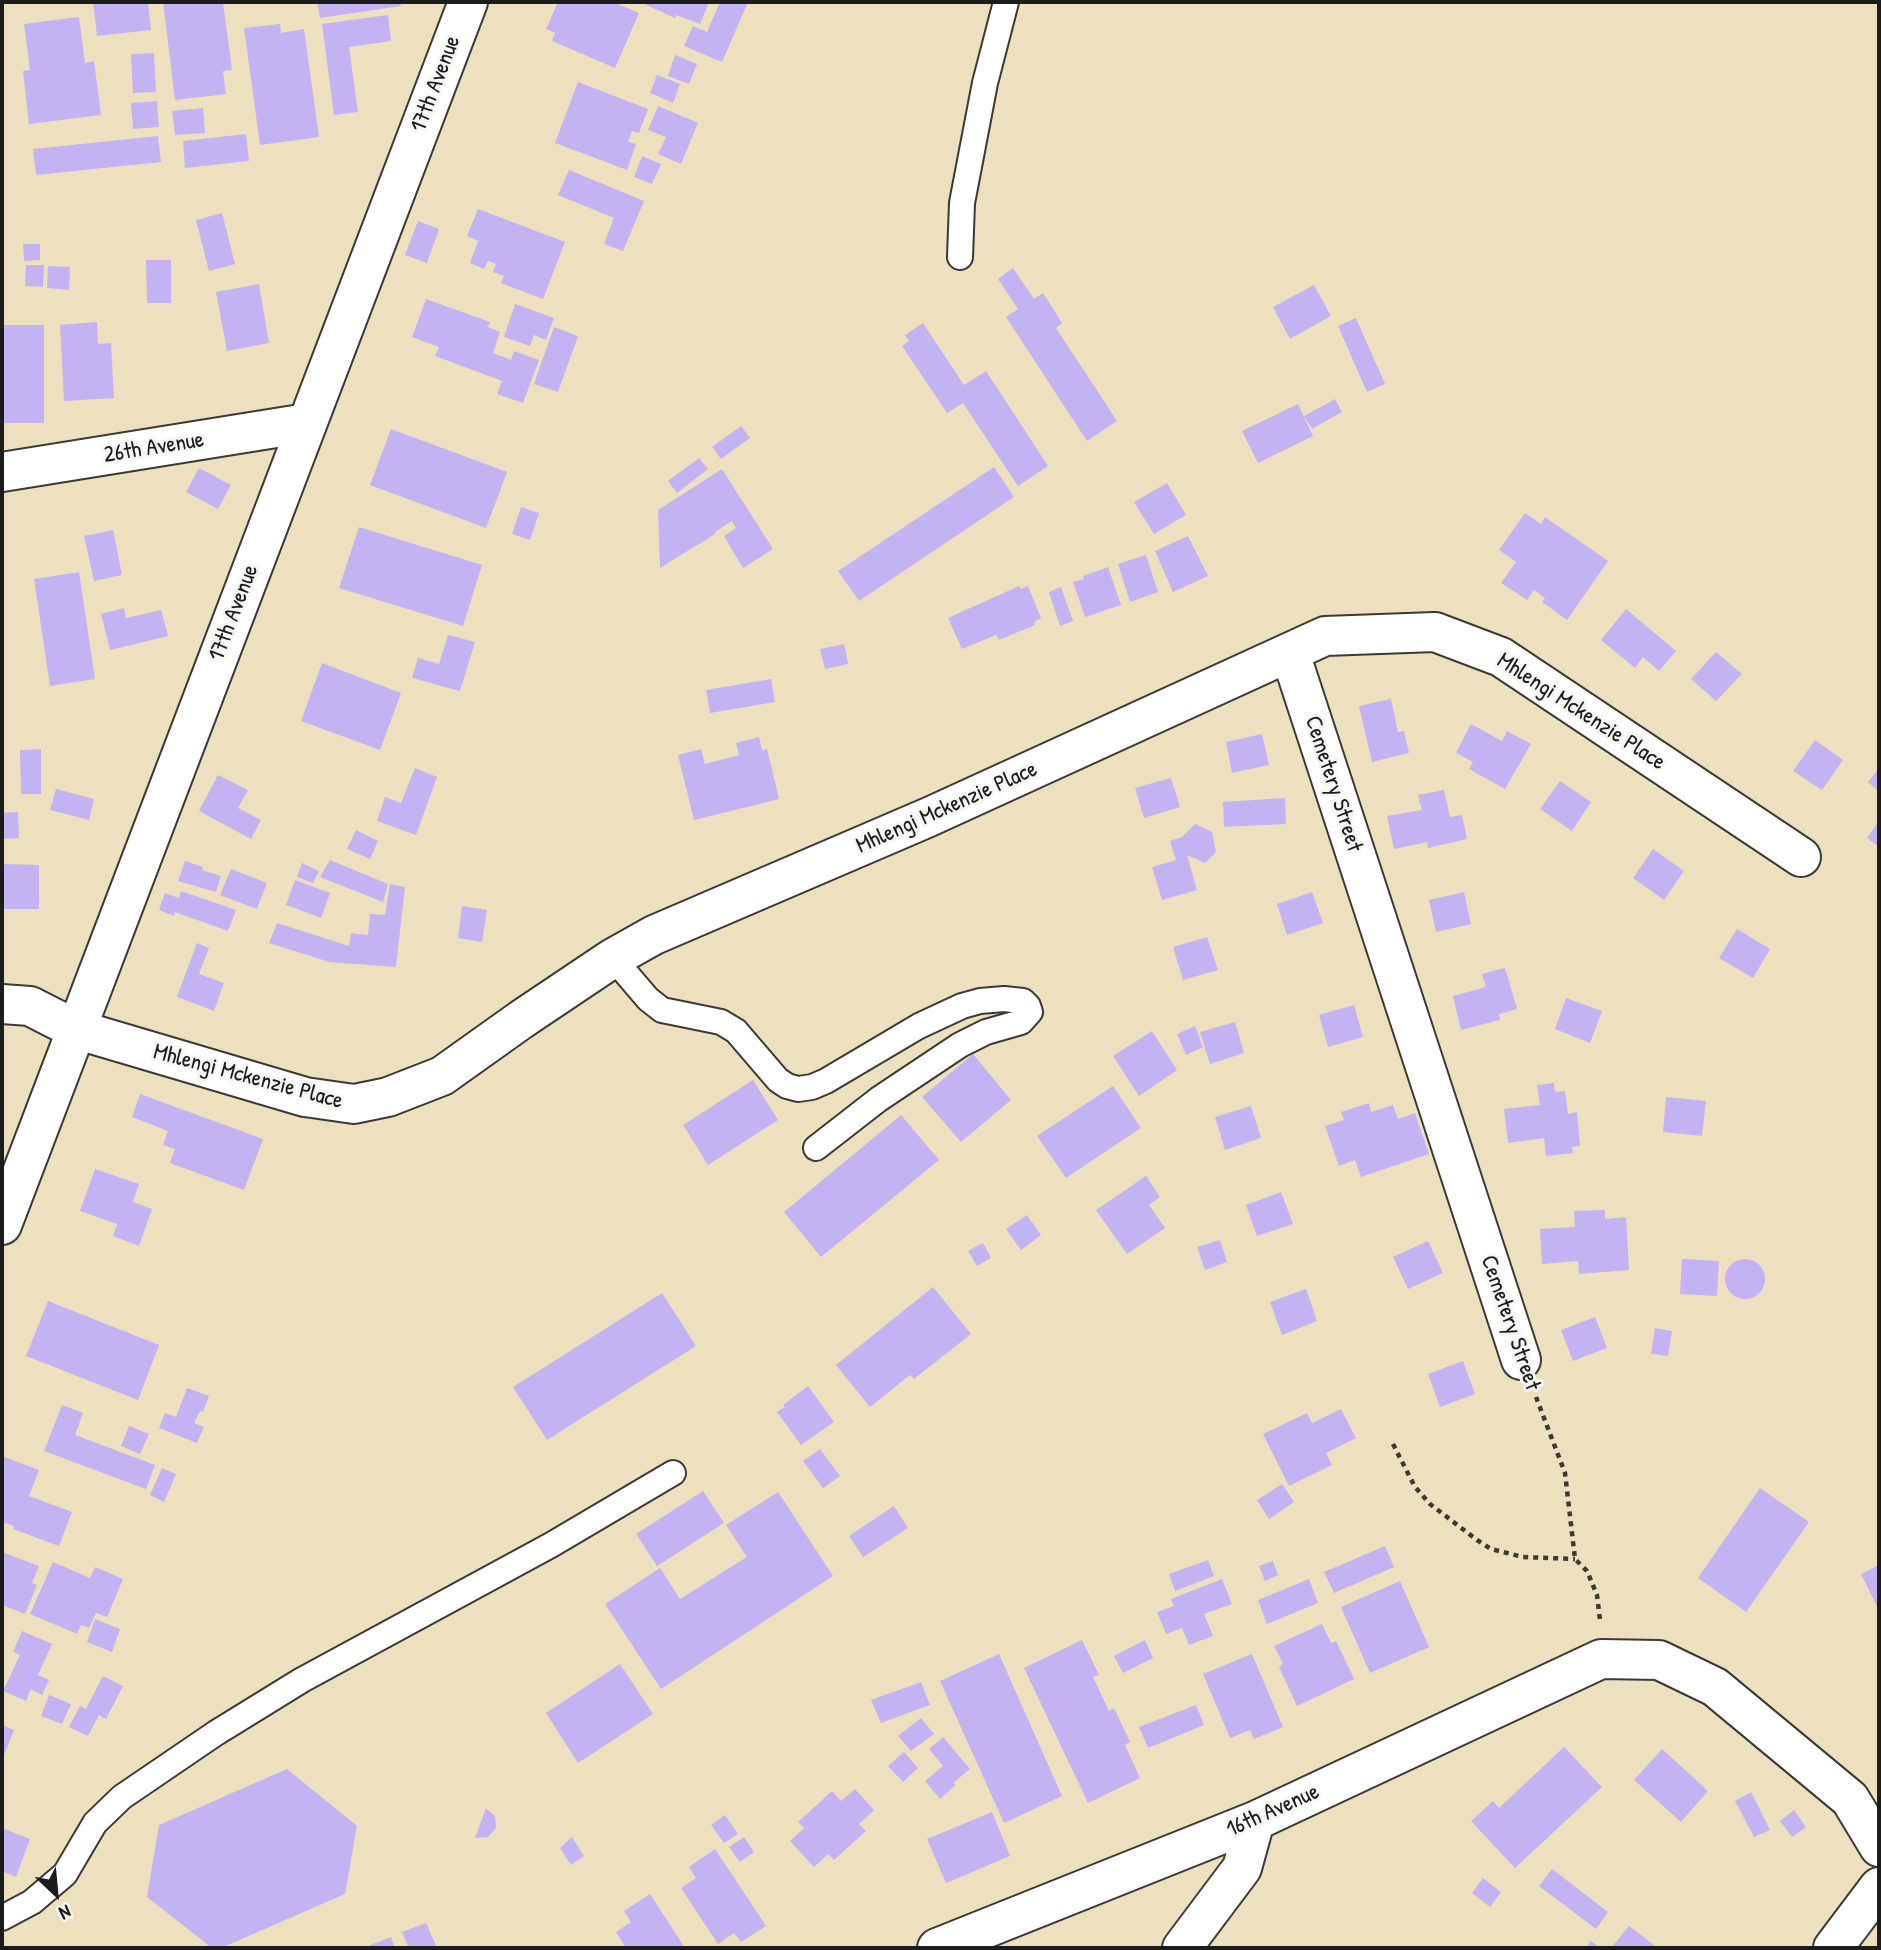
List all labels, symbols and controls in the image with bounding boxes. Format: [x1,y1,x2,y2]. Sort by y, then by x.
street label: 17th Avenue [405,32,467,136]
street label: 26th Avenue [102,426,206,470]
street label: 17th Avenue [203,561,265,665]
street label: Mhlengi Mckenzie Place [1492,647,1670,777]
street label: Cemetery Street [1298,713,1368,855]
street label: Mhlengi Mckenzie Place [852,756,1042,860]
street label: Mhlengi Mckenzie Place [150,1038,346,1116]
street label: Cemetery Street [1474,1252,1546,1394]
street label: 16th Avenue [1222,1778,1324,1844]
north arrow [21,1859,91,1929]
text: N [55,1899,75,1927]

